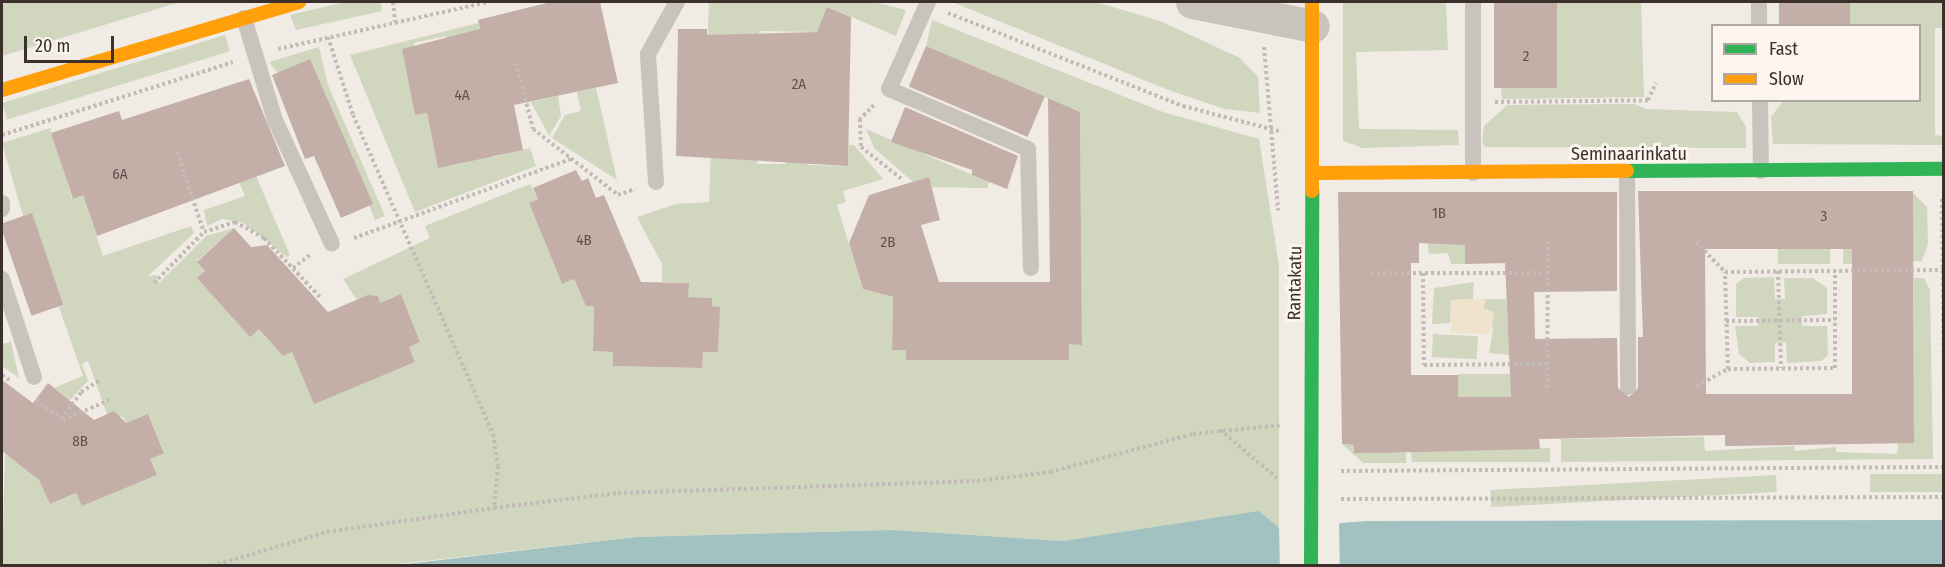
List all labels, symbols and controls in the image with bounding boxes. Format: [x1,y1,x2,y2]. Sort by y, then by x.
scale bar [27,24,117,62]
legend [1711,24,1921,102]
text: 20 m [35,35,70,57]
text: Fast [1769,38,1798,60]
house number: 2 [1523,48,1529,66]
text: Slow [1769,68,1804,90]
house number: 2A [792,76,806,94]
house number: 4A [454,87,470,105]
street label: Seminaarinkatu [1571,143,1687,165]
house number: 6A [112,166,128,184]
house number: 1B [1432,205,1446,223]
house number: 3 [1821,208,1827,226]
house number: 4B [576,232,592,250]
house number: 2B [881,234,895,252]
street label: Rantakatu [1284,245,1306,321]
house number: 8B [72,433,88,451]

